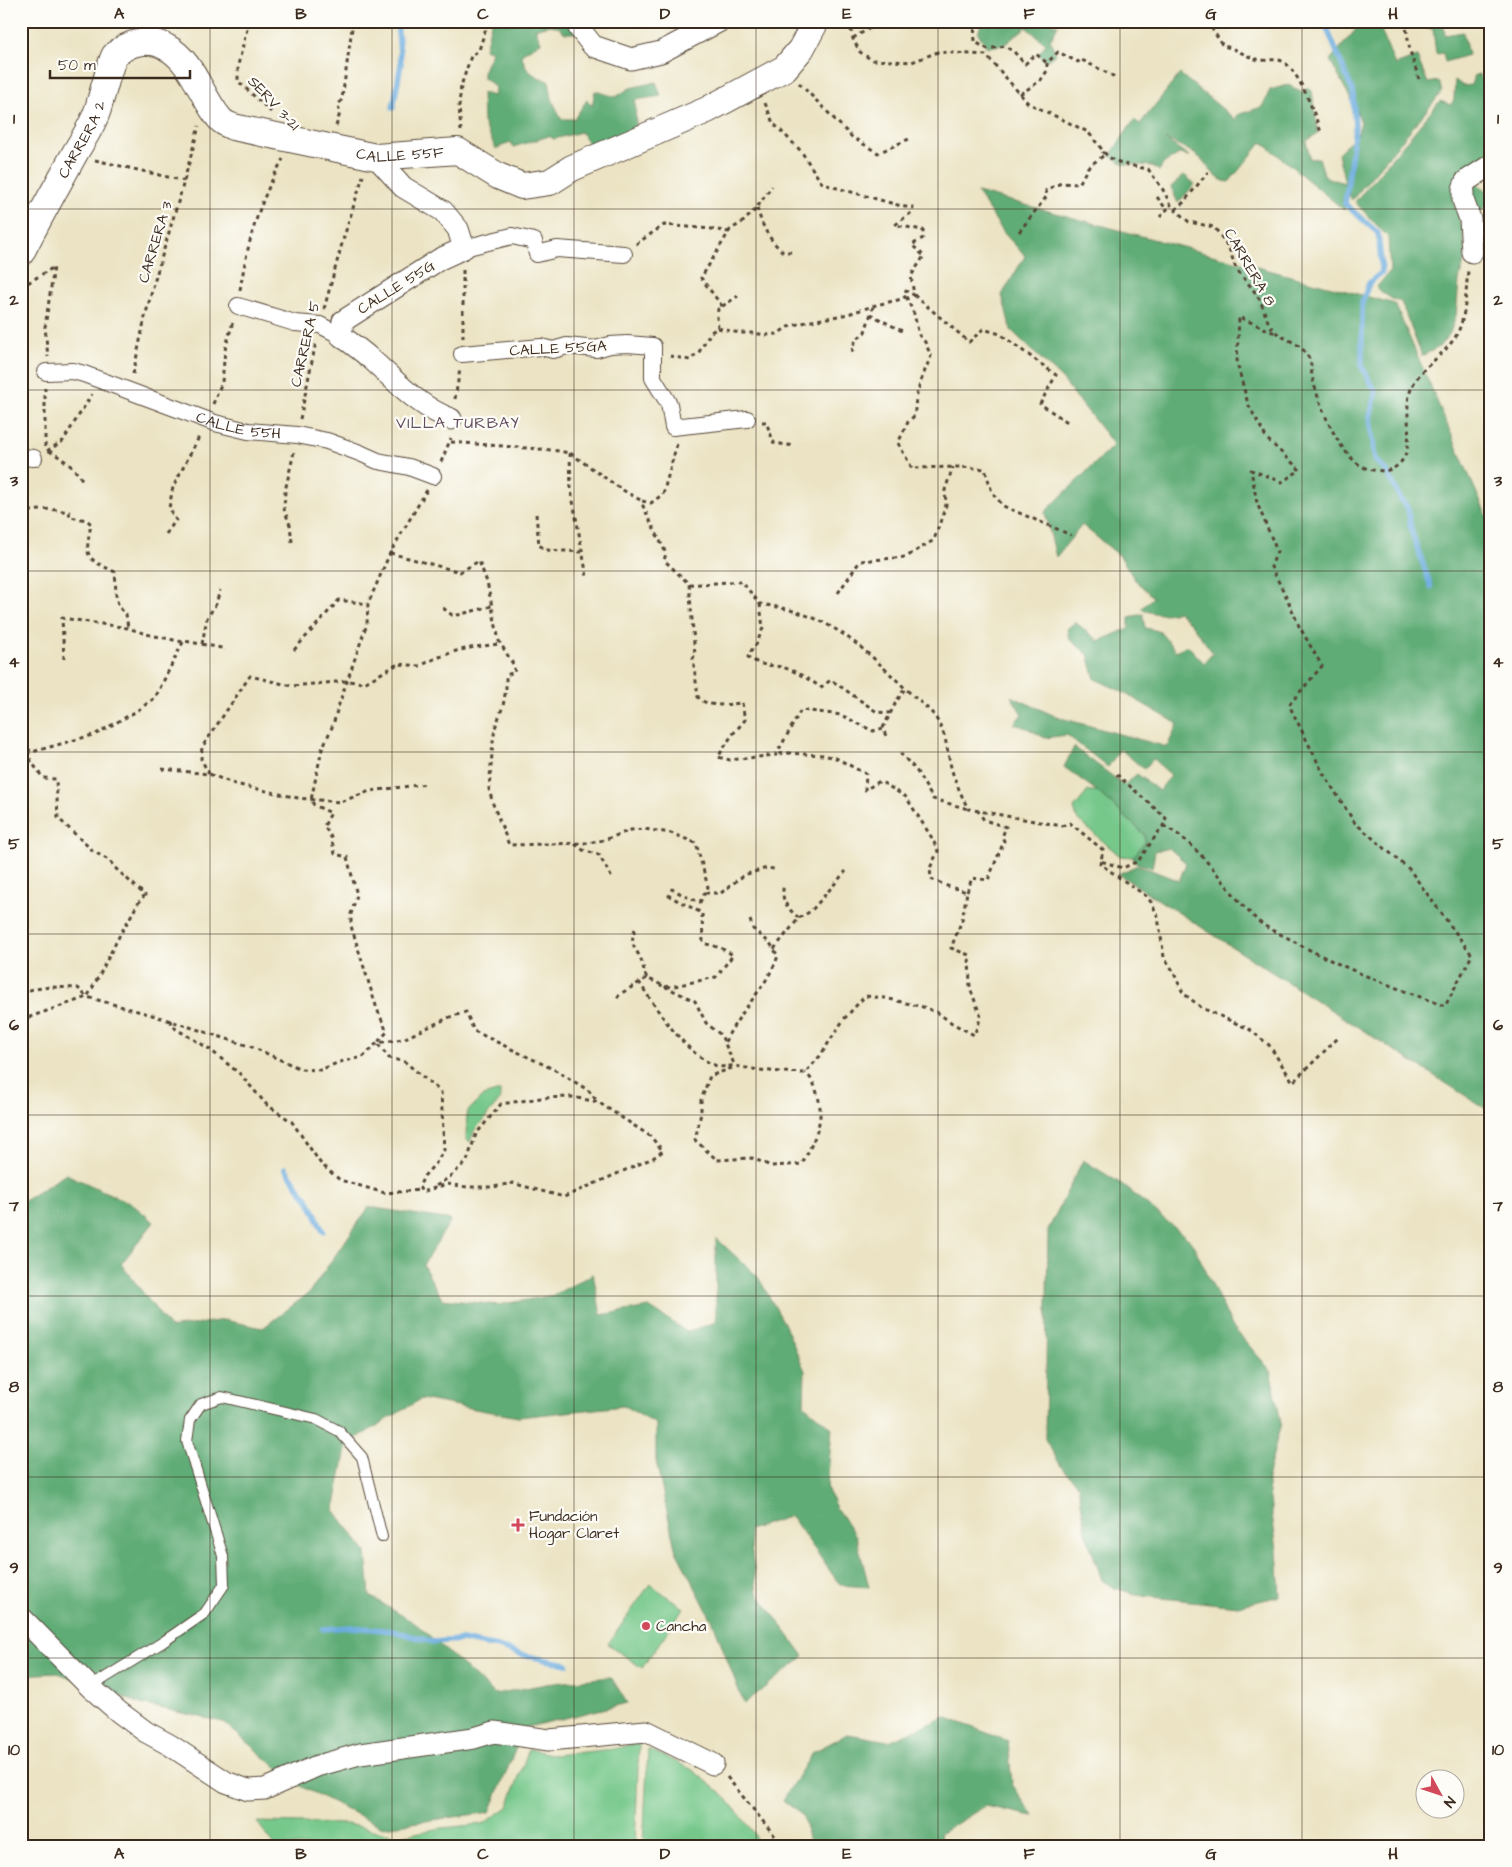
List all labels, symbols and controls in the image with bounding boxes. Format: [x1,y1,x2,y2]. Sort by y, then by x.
text: A [114,3,125,25]
text: B [295,3,307,25]
text: C [477,3,489,25]
text: D [660,3,671,25]
text: E [842,3,852,25]
text: F [1023,3,1035,25]
text: G [1205,3,1217,25]
text: H [1388,3,1398,25]
scale bar [50,48,190,80]
text: 50 m [58,55,96,76]
street label: SERV 3-21 [243,72,304,135]
street label: CARRERA 2 [53,98,111,182]
text: 1 [13,108,16,130]
text: 1 [1497,108,1500,130]
street label: CALLE 55F [354,142,445,168]
street label: CARRERA 3 [133,198,178,286]
street label: CARRERA 8 [1219,225,1280,310]
street label: CALLE 55G [354,255,439,320]
text: 2 [8,289,19,311]
text: 2 [1492,289,1503,311]
street label: CARRERA 5 [285,299,326,389]
street label: CALLE 55GA [509,335,607,362]
street label: CALLE 55H [193,407,282,445]
district label: VILLA TURBAY [396,412,520,434]
text: 3 [9,470,19,492]
text: 3 [1493,470,1503,492]
text: 4 [9,651,20,673]
text: 4 [1493,651,1504,673]
text: 5 [8,833,20,855]
text: 5 [1492,833,1504,855]
text: 6 [9,1014,19,1036]
text: 6 [1493,1014,1503,1036]
text: 7 [8,1195,19,1217]
text: 7 [1492,1195,1503,1217]
text: 8 [9,1376,20,1398]
text: 8 [1493,1376,1504,1398]
place label: Fundación Hogar Claret [529,1506,619,1545]
marker: Fundación Hogar Claret [511,1518,525,1532]
text: 9 [9,1557,19,1579]
text: 9 [1493,1557,1503,1579]
place label: Cancha [656,1616,707,1637]
marker: Cancha [640,1620,652,1632]
text: 10 [8,1739,20,1761]
text: 10 [1492,1739,1504,1761]
north arrow [1414,1770,1464,1820]
text: N [1439,1792,1460,1812]
text: A [114,1843,125,1865]
text: B [295,1843,307,1865]
text: C [477,1843,489,1865]
text: D [660,1843,671,1865]
text: E [842,1843,852,1865]
text: F [1023,1843,1035,1865]
text: G [1205,1843,1217,1865]
text: H [1388,1843,1398,1865]

